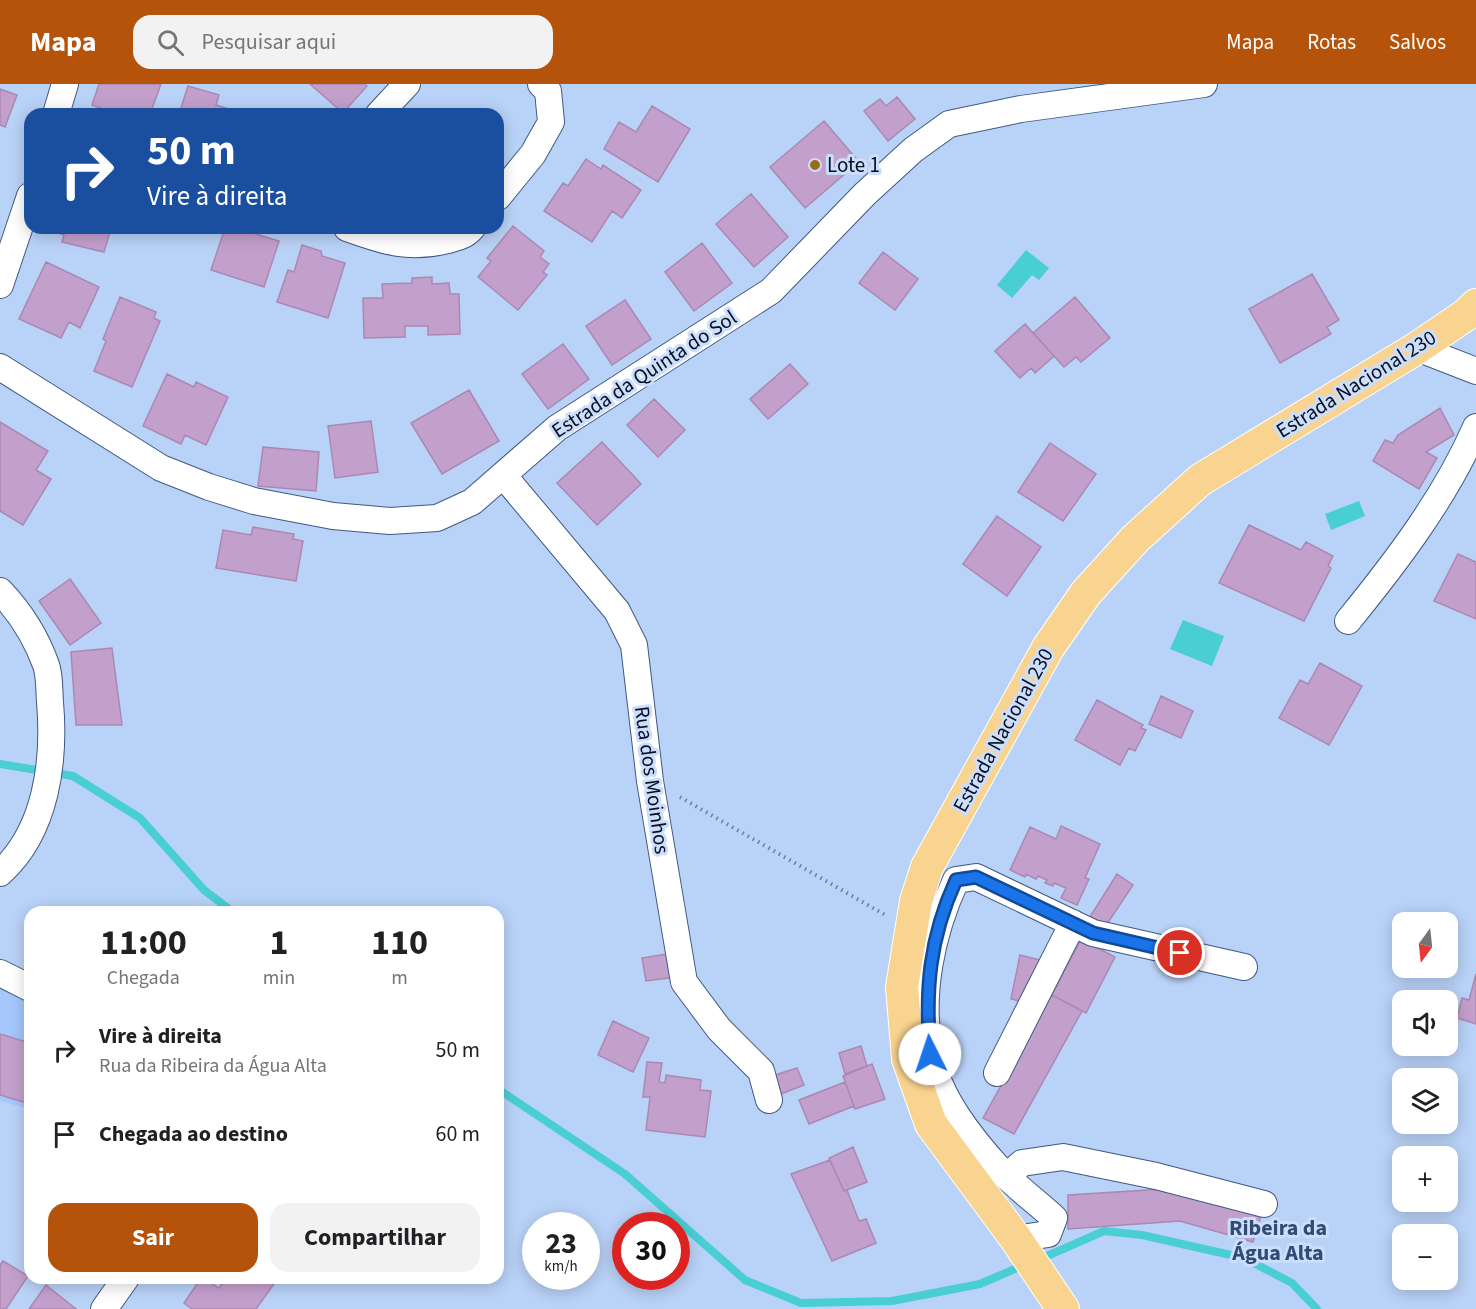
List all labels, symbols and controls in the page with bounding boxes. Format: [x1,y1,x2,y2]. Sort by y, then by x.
search box [133,15,553,69]
text: Mapa [30,22,97,62]
icon: search [154,26,187,59]
text: Pesquisar aqui [202,26,336,58]
text: Mapa [1226,27,1274,57]
text: Rotas [1307,27,1356,57]
text: Salvos [1389,27,1446,57]
text: 50 m [147,121,236,181]
icon: right [48,132,126,210]
place label: Lote 1 [827,150,880,180]
marker: Lote 1 [808,158,822,172]
text: Vire à direita [147,177,287,216]
street label: Estrada da Quinta do Sol [545,303,743,445]
street label: Estrada Nacional 230 [1270,323,1442,445]
street label: Estrada Nacional 230 [945,642,1061,818]
street label: Rua dos Moinhos [627,704,677,856]
north arrow [1392,912,1458,978]
map controls [1392,912,1458,1290]
text: 11:00 [100,917,187,968]
text: 1 [269,917,288,968]
text: 110 [371,917,428,968]
pin [1154,927,1205,978]
icon: arrive [1163,936,1196,969]
text: Chegada [107,964,180,992]
text: min [263,964,295,992]
text: m [391,964,408,992]
button: sound [1392,990,1458,1056]
text: Vire à direita [99,1020,222,1052]
position arrow [898,1022,962,1086]
icon: right [48,1034,81,1067]
text: 50 m [435,1034,480,1066]
text: Rua da Ribeira da Água Alta [99,1052,327,1080]
button: layers [1392,1068,1458,1134]
icon: arrive [48,1118,81,1151]
text: Chegada ao destino [99,1118,288,1150]
text: 60 m [435,1118,480,1150]
button: + [1392,1146,1458,1212]
button: Sair [48,1203,258,1272]
button: Compartilhar [270,1203,480,1272]
speed limit sign: 30 [612,1212,690,1290]
district label: Ribeira da Água Alta [1229,1212,1327,1269]
text: 23 [545,1222,577,1265]
button: − [1392,1224,1458,1290]
text: km/h [544,1256,578,1277]

